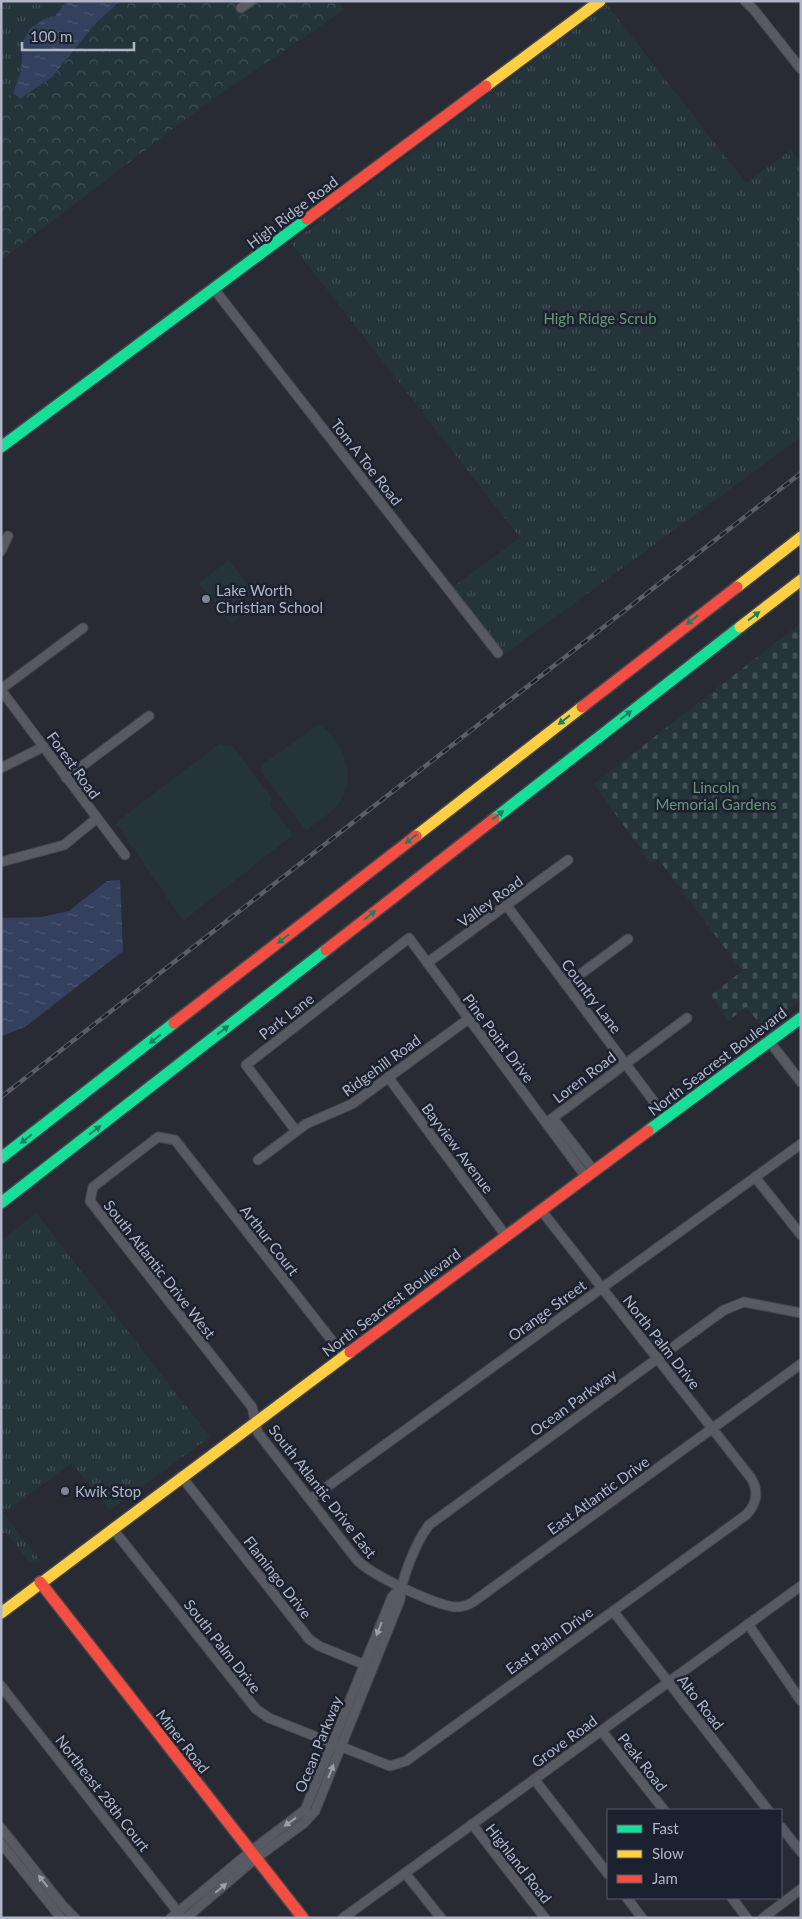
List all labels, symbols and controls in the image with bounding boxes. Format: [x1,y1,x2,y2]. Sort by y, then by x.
scale bar [22,20,135,52]
text: 100 m [30,27,72,45]
street label: High Ridge Road [243,172,341,252]
park label: High Ridge Scrub [543,309,657,327]
street label: Tom A Toe Road [328,415,406,509]
place label: Lake Worth Christian School [216,581,323,616]
marker: Lake Worth Christian School [200,593,212,605]
one-way arrow [747,610,760,621]
one-way arrow [686,615,699,625]
one-way arrow [619,710,632,721]
one-way arrow [557,715,571,725]
street label: Forest Road [44,728,104,802]
park label: Lincoln Memorial Gardens [655,778,777,813]
one-way arrow [491,810,504,821]
one-way arrow [405,834,418,845]
street label: Valley Road [454,871,526,931]
one-way arrow [363,910,376,921]
one-way arrow [276,934,290,944]
street label: Country Lane [558,955,626,1037]
street label: Park Lane [255,989,317,1043]
street label: Pine Point Drive [460,990,538,1086]
street label: North Seacrest Boulevard [644,1003,790,1119]
one-way arrow [216,1025,229,1036]
street label: Ridgehill Road [338,1030,424,1100]
one-way arrow [149,1033,162,1044]
street label: Loren Road [549,1047,619,1107]
street label: Bayview Avenue [418,1099,498,1197]
one-way arrow [88,1125,101,1136]
one-way arrow [20,1133,33,1144]
street label: South Atlantic Drive West [100,1196,220,1342]
street label: Arthur Court [237,1201,303,1279]
street label: North Seacrest Boulevard [318,1244,464,1360]
street label: Orange Street [505,1275,590,1344]
street label: North Palm Drive [620,1291,704,1393]
street label: Ocean Parkway [526,1364,620,1439]
street label: South Atlantic Drive East [265,1421,381,1562]
street label: East Atlantic Drive [544,1452,653,1538]
place label: Kwik Stop [75,1482,141,1500]
marker: Kwik Stop [59,1485,71,1497]
street label: Flamingo Drive [240,1532,316,1622]
street label: South Palm Drive [181,1595,265,1697]
street label: East Palm Drive [502,1602,596,1678]
one-way arrow [374,1622,382,1637]
street label: Alto Road [674,1671,728,1733]
street label: Ocean Parkway [290,1693,346,1795]
street label: Miner Road [153,1706,213,1776]
street label: Grove Road [528,1711,600,1771]
street label: Peak Road [615,1729,671,1795]
street label: Northeast 28th Court [52,1731,154,1855]
one-way arrow [327,1763,335,1778]
legend [607,1809,782,1899]
one-way arrow [284,1817,297,1828]
text: Fast [652,1819,679,1837]
street label: Highland Road [482,1820,556,1906]
text: Slow [652,1844,684,1862]
text: Jam [652,1869,678,1887]
one-way arrow [37,1875,48,1888]
one-way arrow [215,1883,227,1894]

